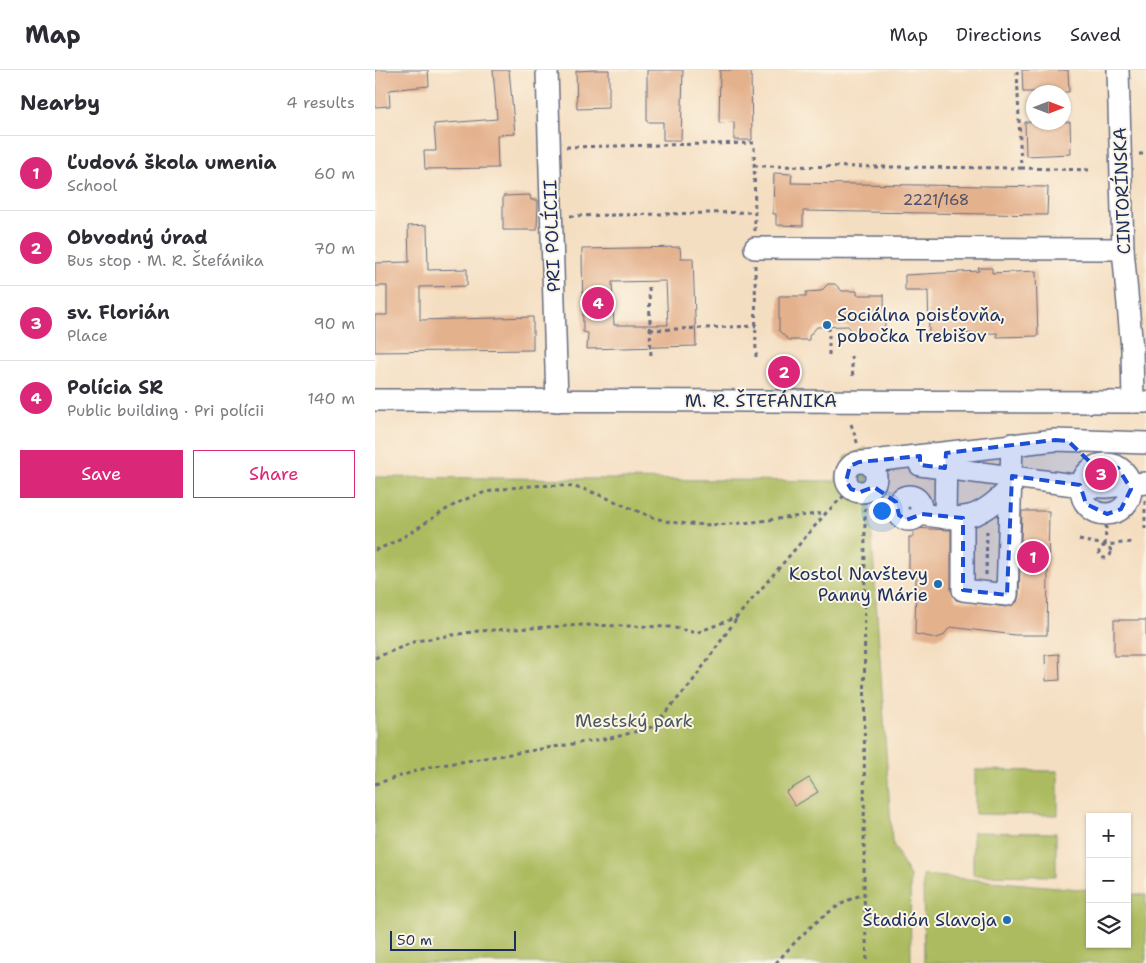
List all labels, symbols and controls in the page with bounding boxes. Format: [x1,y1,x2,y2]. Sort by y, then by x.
text: Map [25,19,81,51]
text: Map [890,23,928,47]
text: Directions [956,23,1042,47]
text: Saved [1070,23,1121,47]
north arrow [1026,85,1071,130]
text: Nearby [20,89,100,117]
text: 4 results [286,92,355,113]
street label: CINTORÍNSKA [1108,127,1136,255]
text: Ľudová škola umenia [67,150,277,175]
text: 1 [32,163,40,184]
text: 60 m [314,163,355,184]
text: School [67,175,117,196]
street label: PRI POLÍCII [538,179,566,293]
house number: 2221/168 [903,190,969,210]
text: Obvodný úrad [67,225,208,250]
text: 2 [30,238,42,259]
text: 70 m [314,238,355,259]
text: Bus stop · M. R. Štefánika [67,250,264,271]
pin: 4 [582,284,614,322]
text: sv. Florián [67,300,170,325]
place label: Sociálna poisťovňa, pobočka Trebišov [837,303,1005,348]
text: 3 [30,313,42,334]
text: 90 m [314,313,355,334]
marker: Sociálna poisťovňa, pobočka Trebišov [821,319,833,331]
text: Place [67,325,108,346]
pin: 2 [768,353,800,391]
text: Polícia SR [67,375,163,400]
text: 4 [30,388,42,409]
text: 140 m [308,388,355,409]
street label: M. R. ŠTEFÁNIKA [685,389,837,413]
text: Public building · Pri polícii [67,400,264,421]
button: Save [20,450,183,498]
button: Share [193,450,355,498]
pin: 3 [1085,455,1117,493]
your location [869,498,895,524]
pin: 1 [1017,538,1049,576]
place label: Kostol Navštevy Panny Márie [789,562,928,607]
marker: Kostol Navštevy Panny Márie [932,578,944,590]
park label: Mestský park [575,709,693,733]
map controls [1086,813,1131,948]
button: + [1086,813,1131,858]
button: − [1086,858,1131,903]
button: layers [1086,903,1131,948]
place label: Štadión Slavoja [863,908,997,932]
marker: Štadión Slavoja [1001,914,1013,926]
scale bar [390,928,516,951]
text: 50 m [397,931,432,949]

